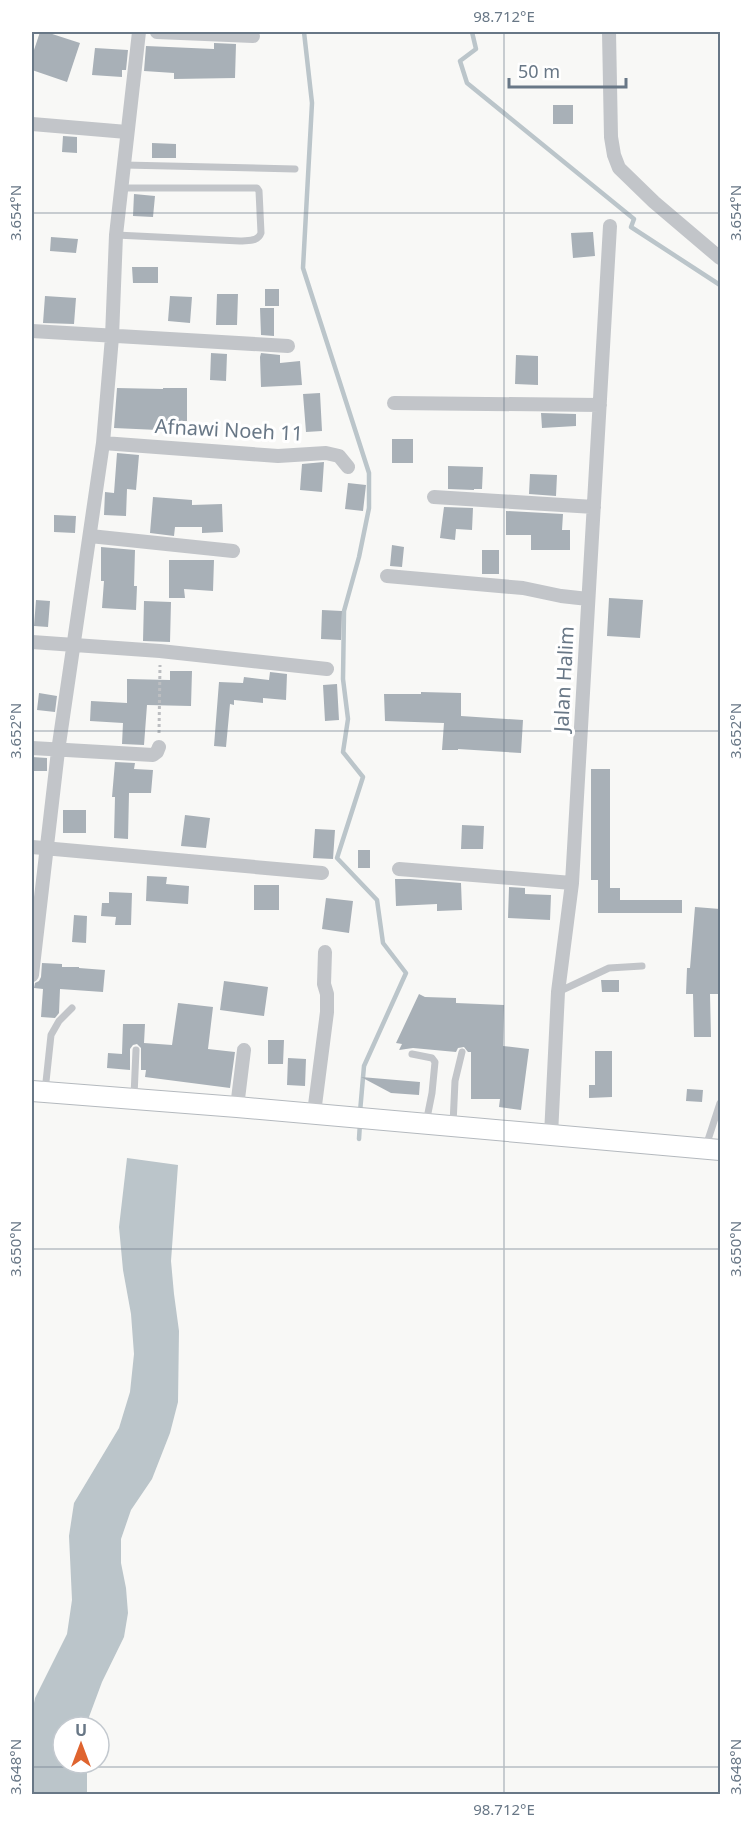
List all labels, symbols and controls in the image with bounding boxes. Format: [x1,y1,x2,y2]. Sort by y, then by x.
text: 98.712°E [473,6,535,26]
scale bar [509,51,626,89]
text: 50 m [518,59,560,83]
text: 3.654°N [5,185,25,241]
text: 3.654°N [725,185,745,241]
street label: Afnawi Noeh 11 [154,412,304,447]
street label: Jalan Halim [547,625,580,734]
text: 3.652°N [5,703,25,759]
text: 3.652°N [725,703,745,759]
text: 3.650°N [5,1221,25,1277]
text: 3.650°N [725,1221,745,1277]
north arrow [51,1715,111,1775]
text: U [75,1719,87,1741]
text: 3.648°N [5,1739,25,1795]
text: 3.648°N [725,1739,745,1795]
text: 98.712°E [473,1799,535,1819]

